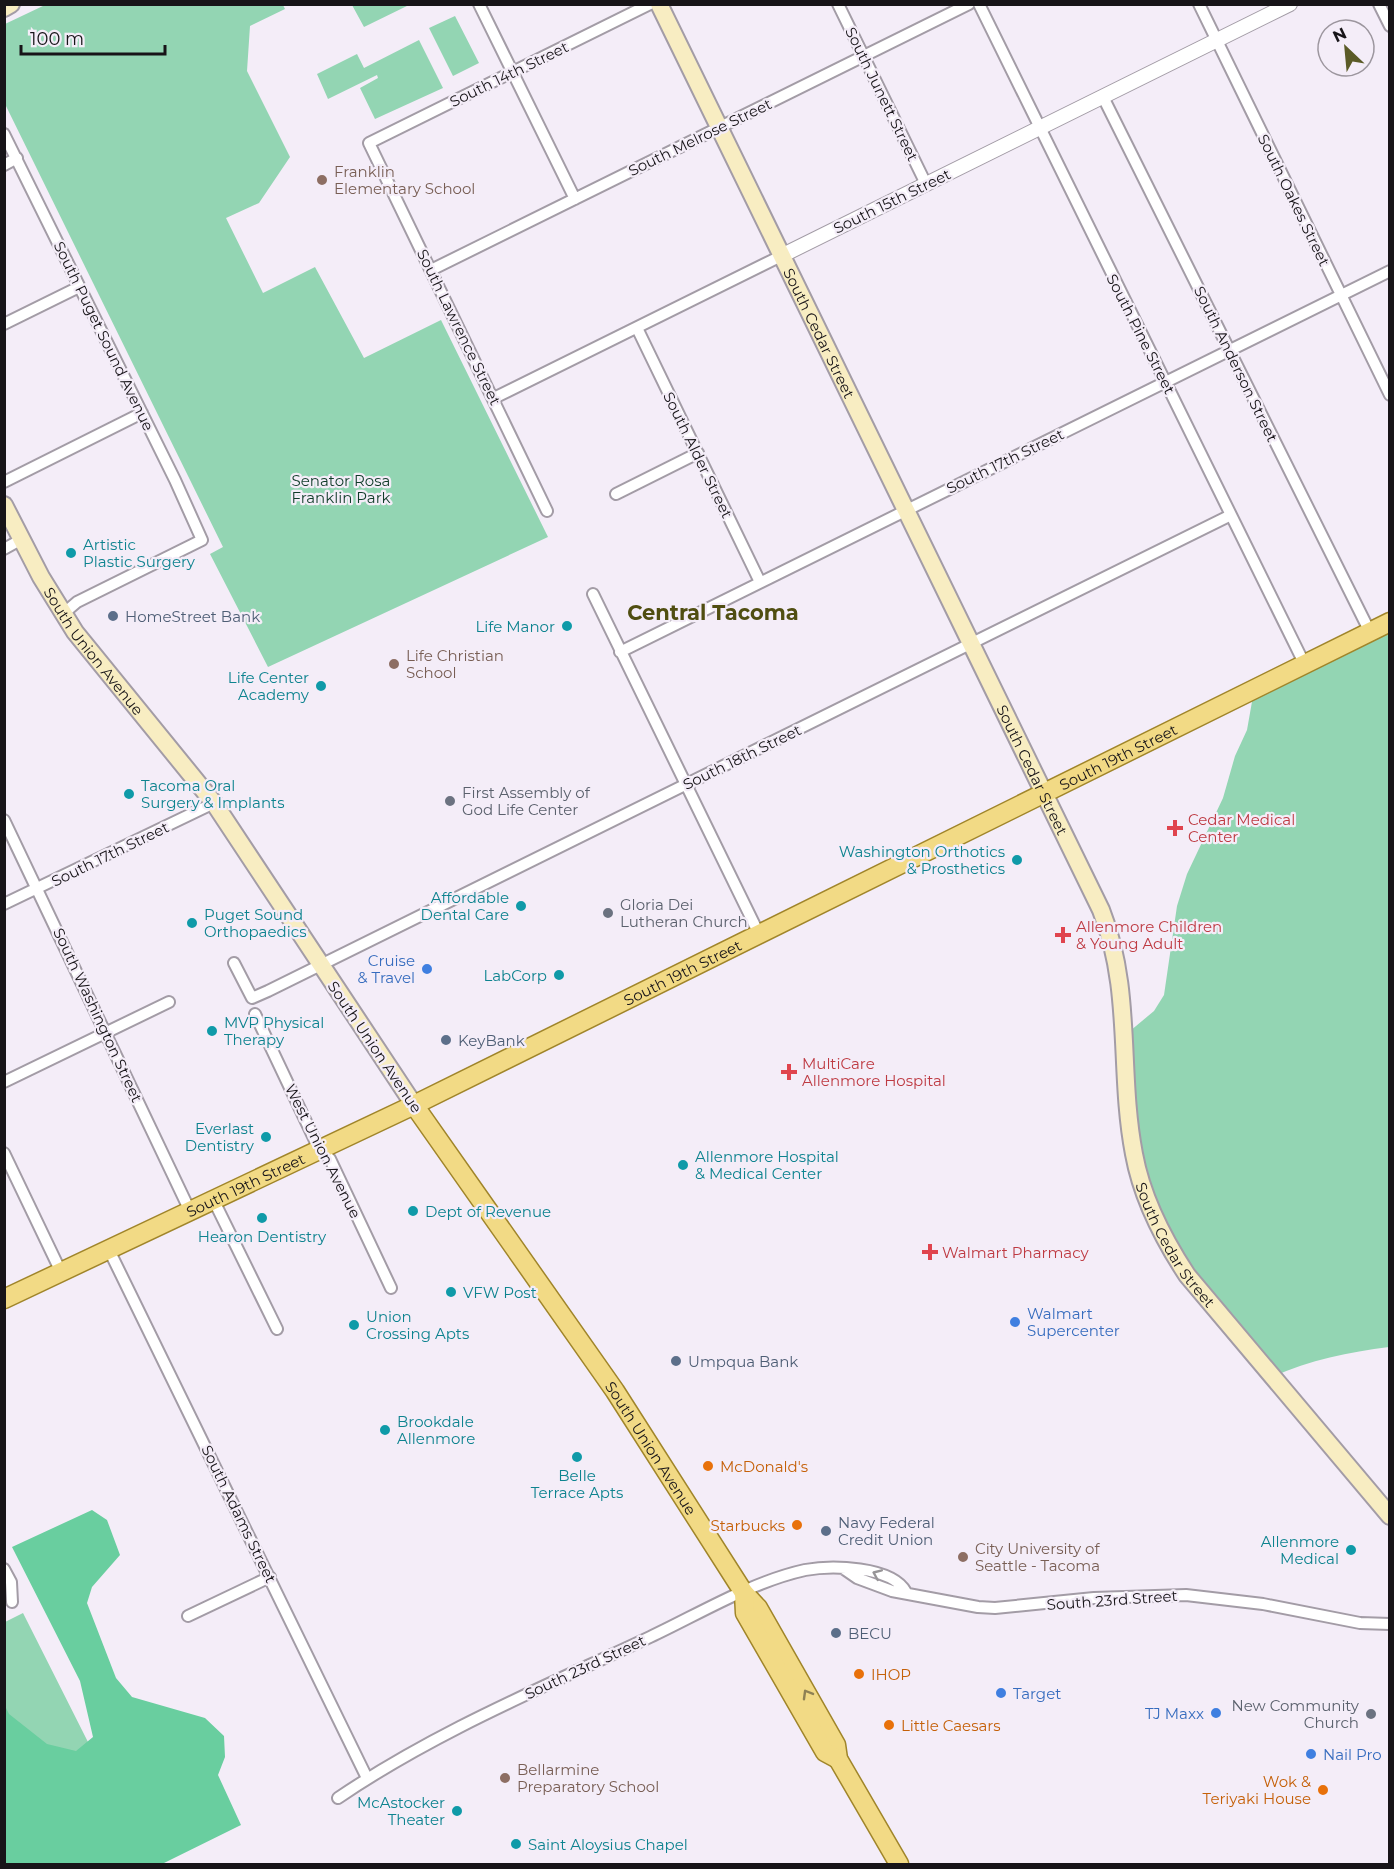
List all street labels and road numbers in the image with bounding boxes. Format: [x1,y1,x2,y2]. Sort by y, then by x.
street label: South Junett Street [841,24,923,164]
street label: South 14th Street [447,37,571,111]
street label: South Melrose Street [625,94,775,180]
street label: South Oakes Street [1254,131,1334,269]
street label: South 15th Street [830,164,954,238]
street label: South Puget Sound Avenue [50,238,158,434]
street label: South Lawrence Street [413,246,505,408]
street label: South Cedar Street [780,265,859,401]
street label: South Pine Street [1103,271,1179,397]
street label: South Anderson Street [1190,283,1282,445]
street label: South Alder Street [659,389,737,521]
street label: South 17th Street [943,424,1067,498]
street label: South Union Avenue [40,583,148,719]
street label: South Cedar Street [993,701,1072,838]
street label: South 19th Street [1056,719,1180,794]
street label: South 18th Street [680,720,804,794]
street label: South 17th Street [48,817,172,891]
street label: South Washington Street [49,925,147,1105]
street label: South 19th Street [620,935,744,1009]
street label: South Union Avenue [324,977,426,1117]
street label: West Union Avenue [281,1081,365,1221]
street label: South 19th Street [183,1149,308,1221]
street label: South Cedar Street [1132,1180,1219,1311]
street label: South Union Avenue [601,1377,701,1518]
street label: South Adams Street [197,1442,281,1586]
street label: South 23rd Street [1046,1586,1178,1614]
street label: South 23rd Street [522,1631,648,1703]

